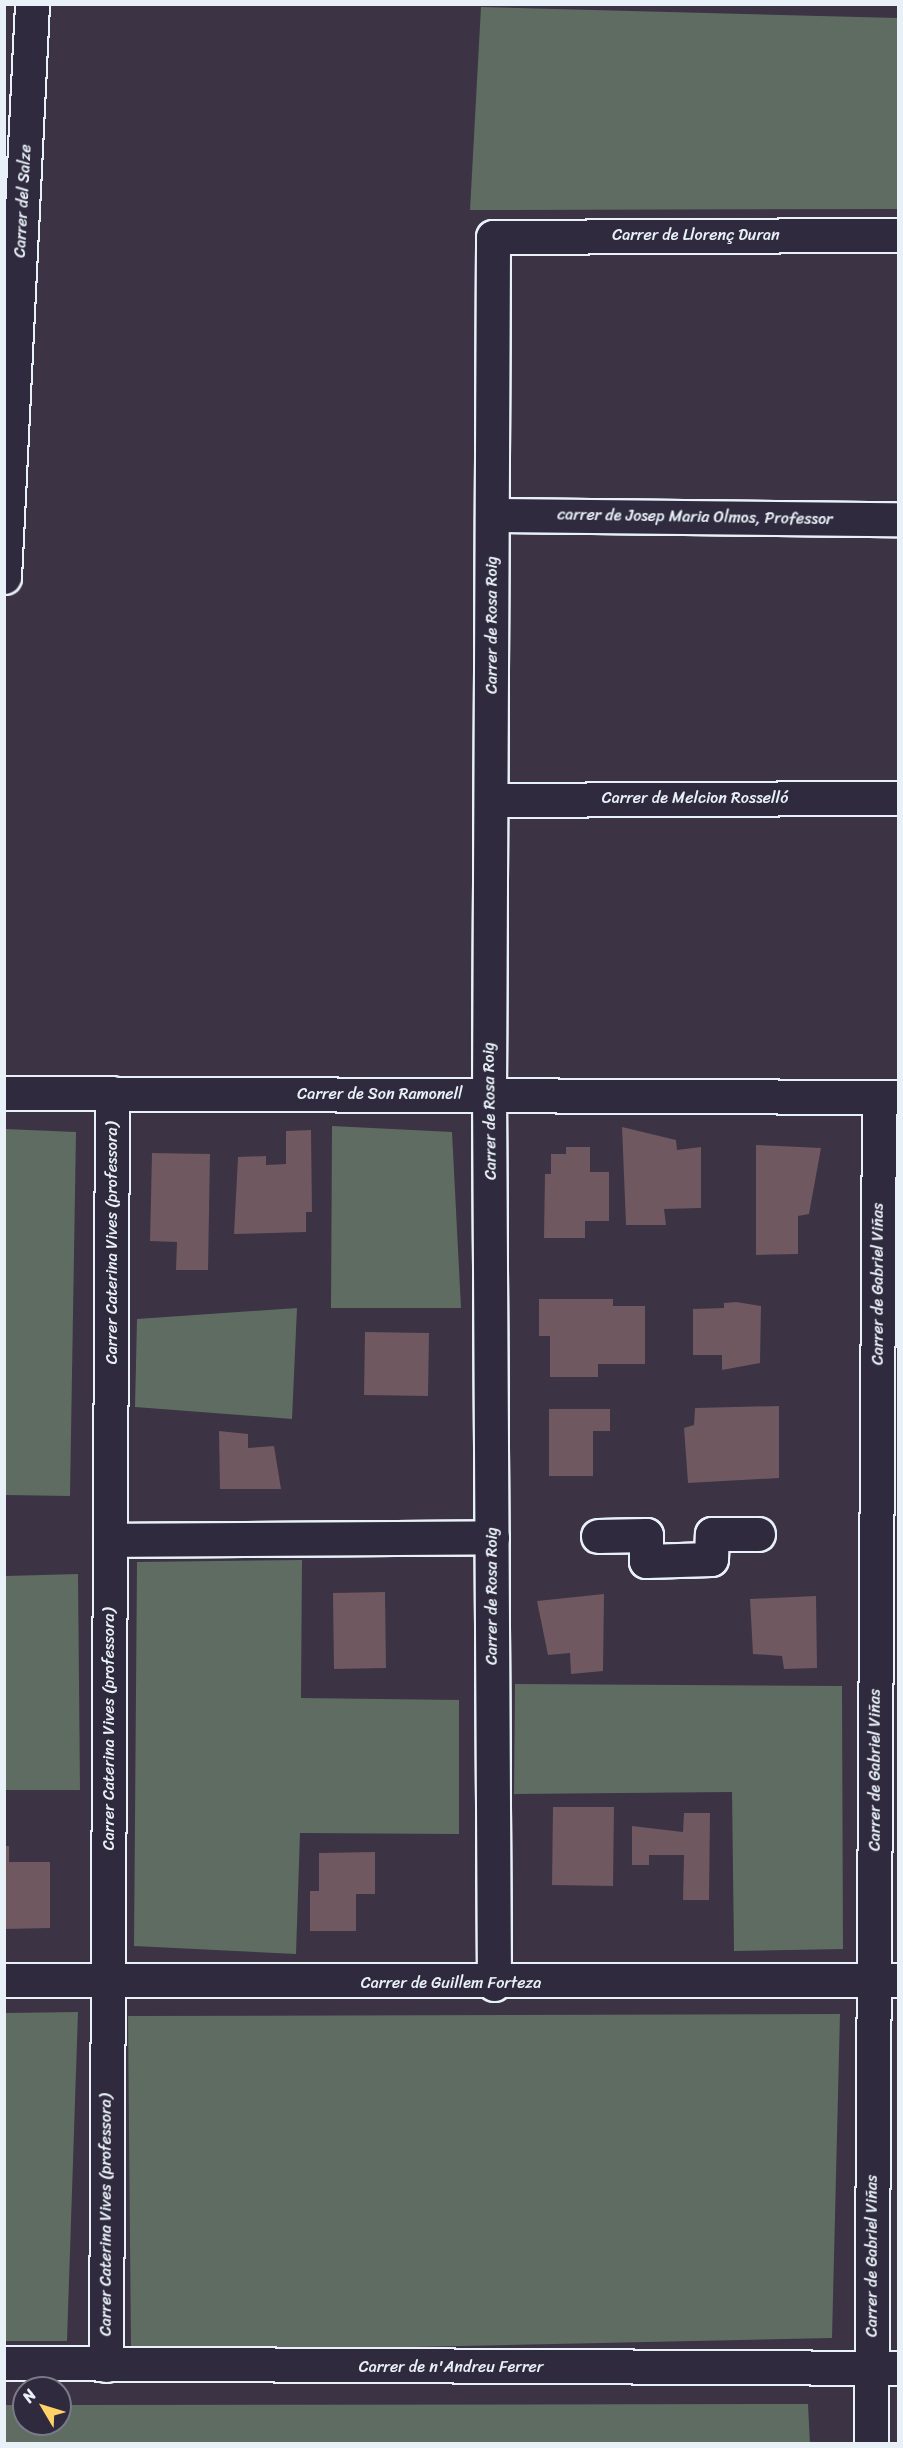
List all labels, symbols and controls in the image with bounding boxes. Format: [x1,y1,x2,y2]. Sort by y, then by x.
street label: Carrer del Salze [10,144,36,258]
street label: Carrer de Llorenç Duran [612,225,780,245]
street label: carrer de Josep Maria Olmos, Professor [557,505,833,529]
street label: Carrer de Rosa Roig [482,556,502,694]
street label: Carrer de Melcion Rosselló [601,788,789,808]
street label: Carrer de Rosa Roig [479,1042,501,1180]
street label: Carrer de Son Ramonell [297,1084,463,1104]
street label: Carrer Caterina Vives (professora) [102,1121,122,1365]
street label: Carrer de Gabriel Viñas [868,1202,888,1366]
street label: Carrer de Rosa Roig [482,1527,502,1665]
street label: Carrer Caterina Vives (professora) [99,1607,119,1851]
street label: Carrer de Gabriel Viñas [865,1688,885,1852]
street label: Carrer de Guillem Forteza [360,1973,542,1993]
street label: Carrer Caterina Vives (professora) [96,2093,116,2337]
street label: Carrer de Gabriel Viñas [862,2174,882,2338]
street label: Carrer de n'Andreu Ferrer [358,2357,544,2377]
north arrow [12,2376,72,2436]
text: N [14,2383,44,2409]

